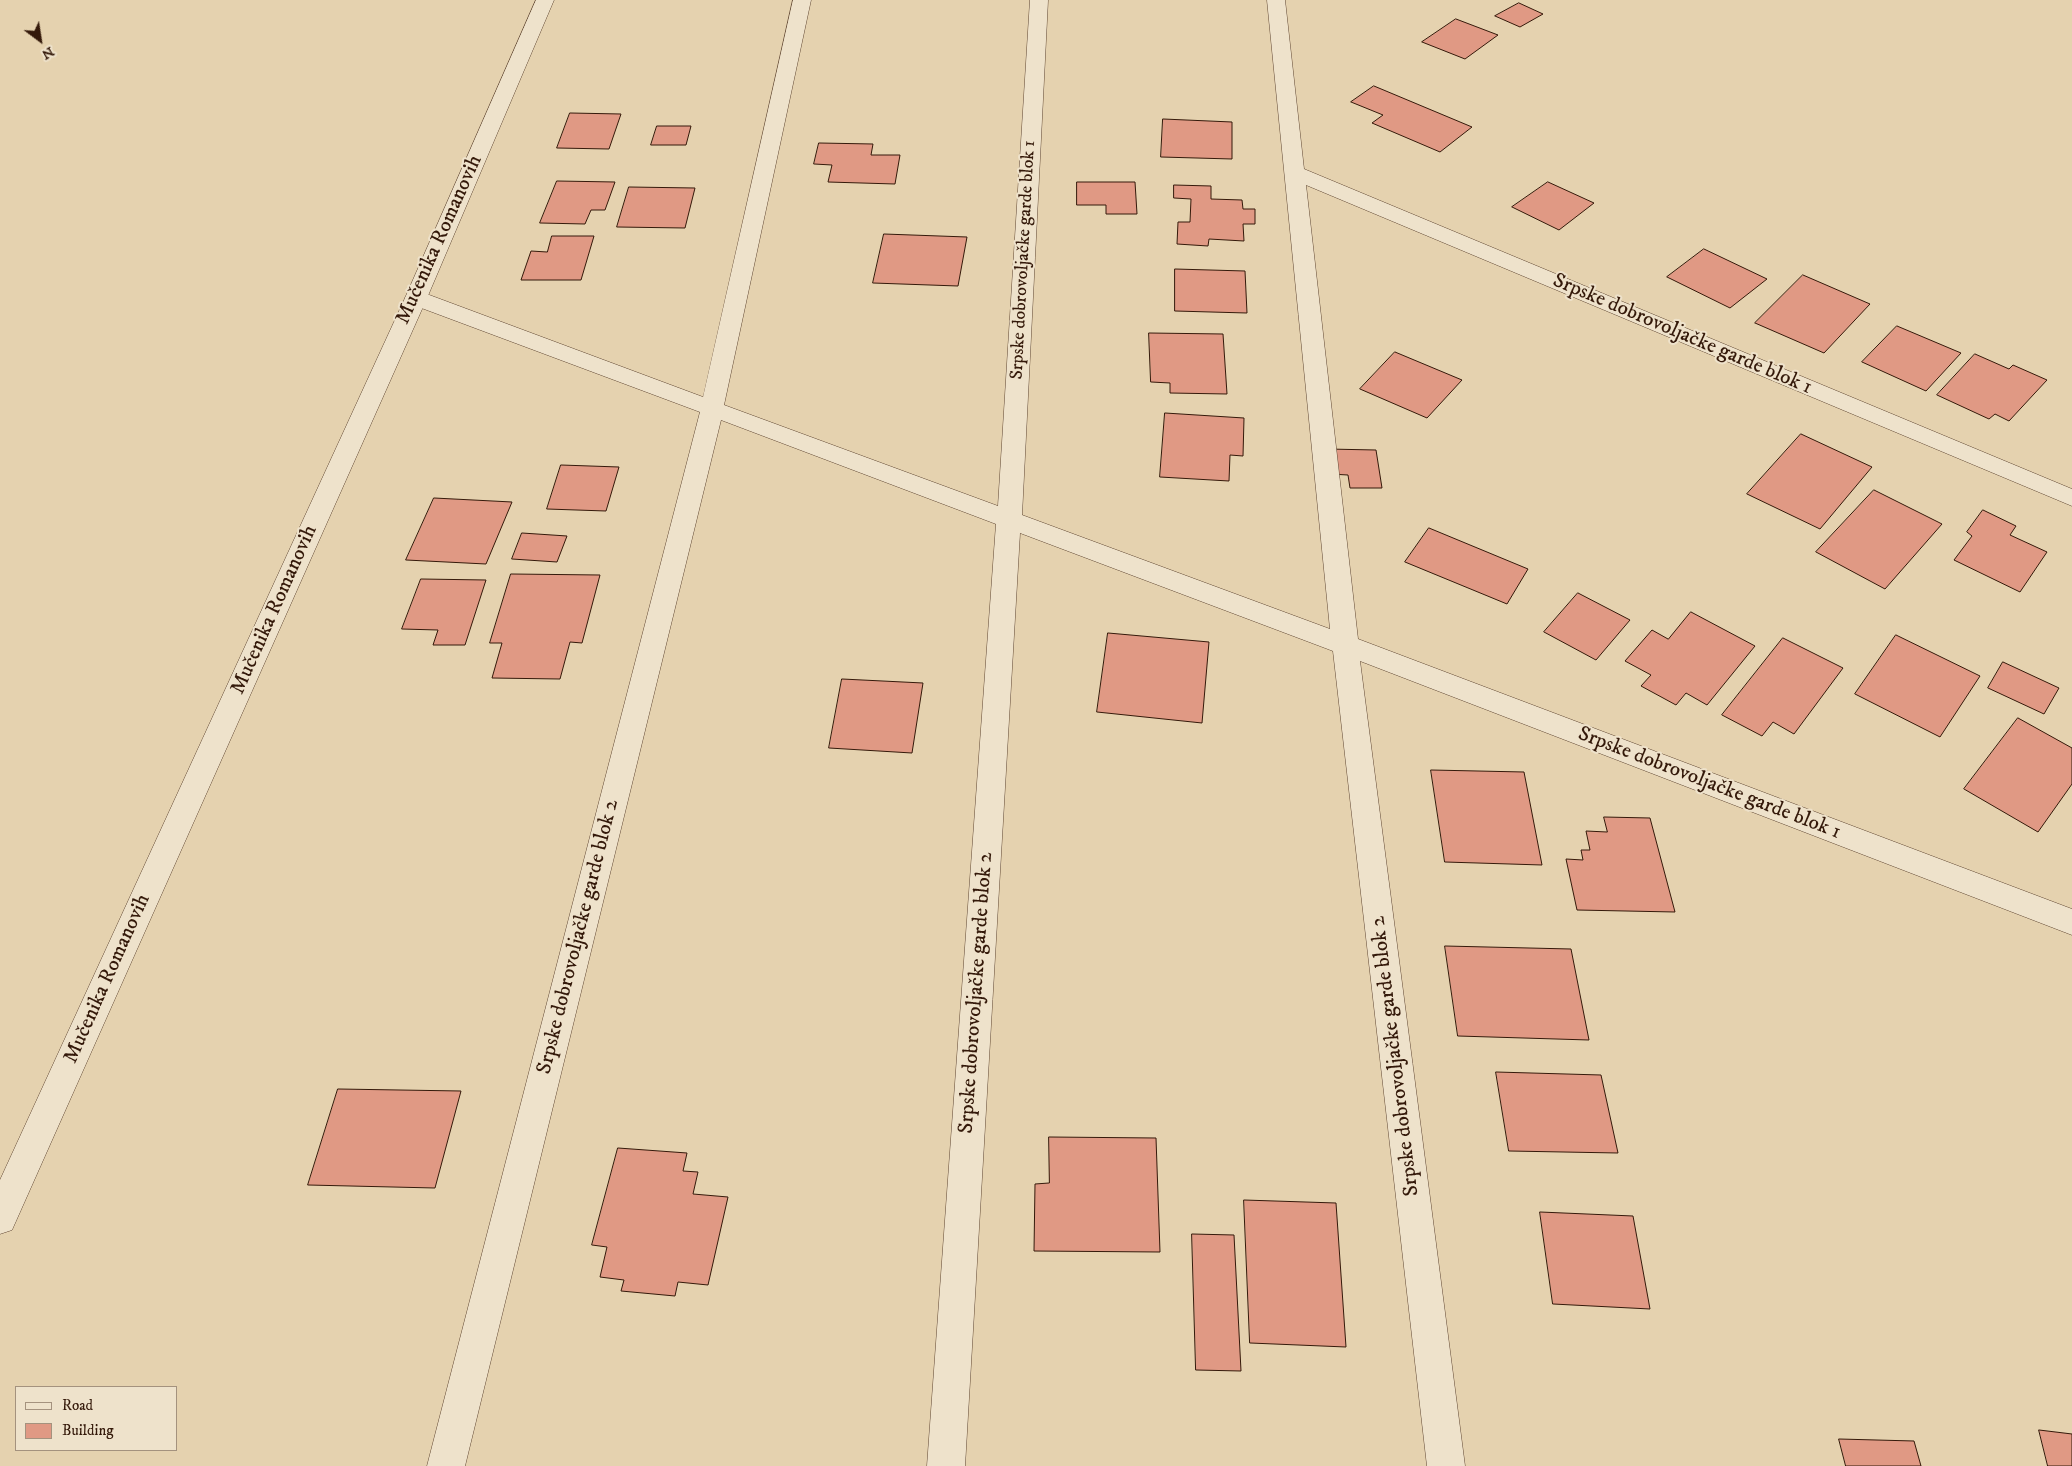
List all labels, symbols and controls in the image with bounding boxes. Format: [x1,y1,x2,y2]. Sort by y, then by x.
north arrow [15,15,65,65]
text: N [38,42,57,64]
street label: Srpske dobrovoljačke garde blok 1 [1007,140,1041,380]
street label: Mučenika Romanovih [391,151,489,329]
street label: Srpske dobrovoljačke garde blok 1 [1548,269,1816,401]
street label: Mučenika Romanovih [226,521,324,699]
street label: Srpske dobrovoljačke garde blok 1 [1574,722,1844,846]
street label: Srpske dobrovoljačke garde blok 2 [533,797,625,1077]
street label: Srpske dobrovoljačke garde blok 2 [955,851,999,1135]
street label: Mučenika Romanovih [59,890,157,1068]
street label: Srpske dobrovoljačke garde blok 2 [1366,914,1426,1198]
legend [15,1386,178,1451]
text: Road [62,1396,93,1415]
text: Building [62,1421,114,1440]

